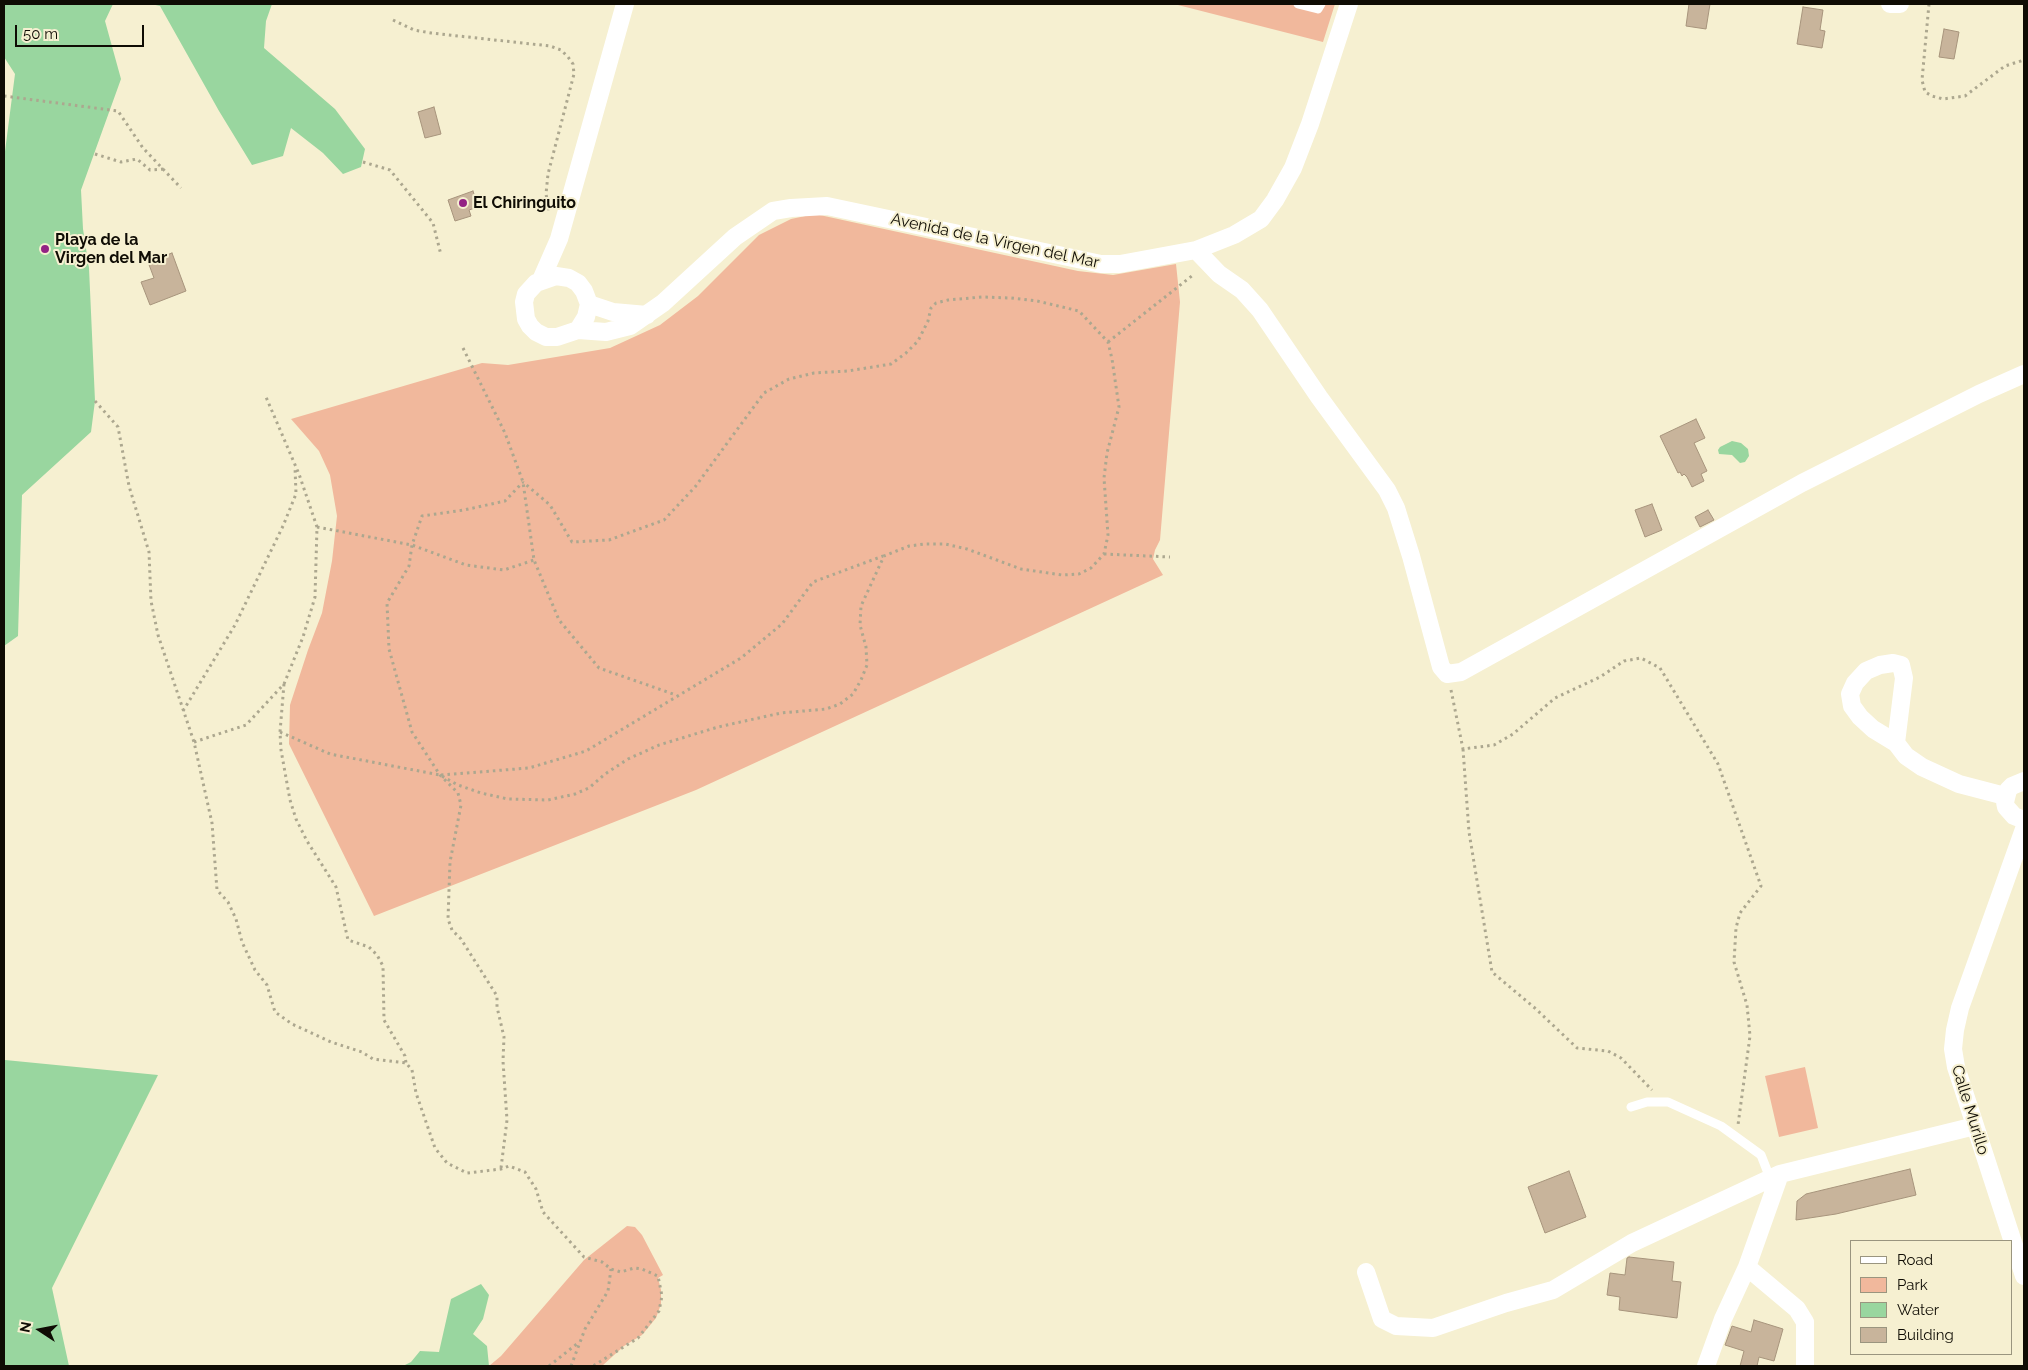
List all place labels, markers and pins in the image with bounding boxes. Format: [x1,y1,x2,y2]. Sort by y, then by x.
place label: El Chiringuito [473,193,576,213]
marker: El Chiringuito [457,197,469,209]
place label: Playa de la Virgen del Mar [55,230,167,268]
marker: Playa de la Virgen del Mar [39,243,51,255]

